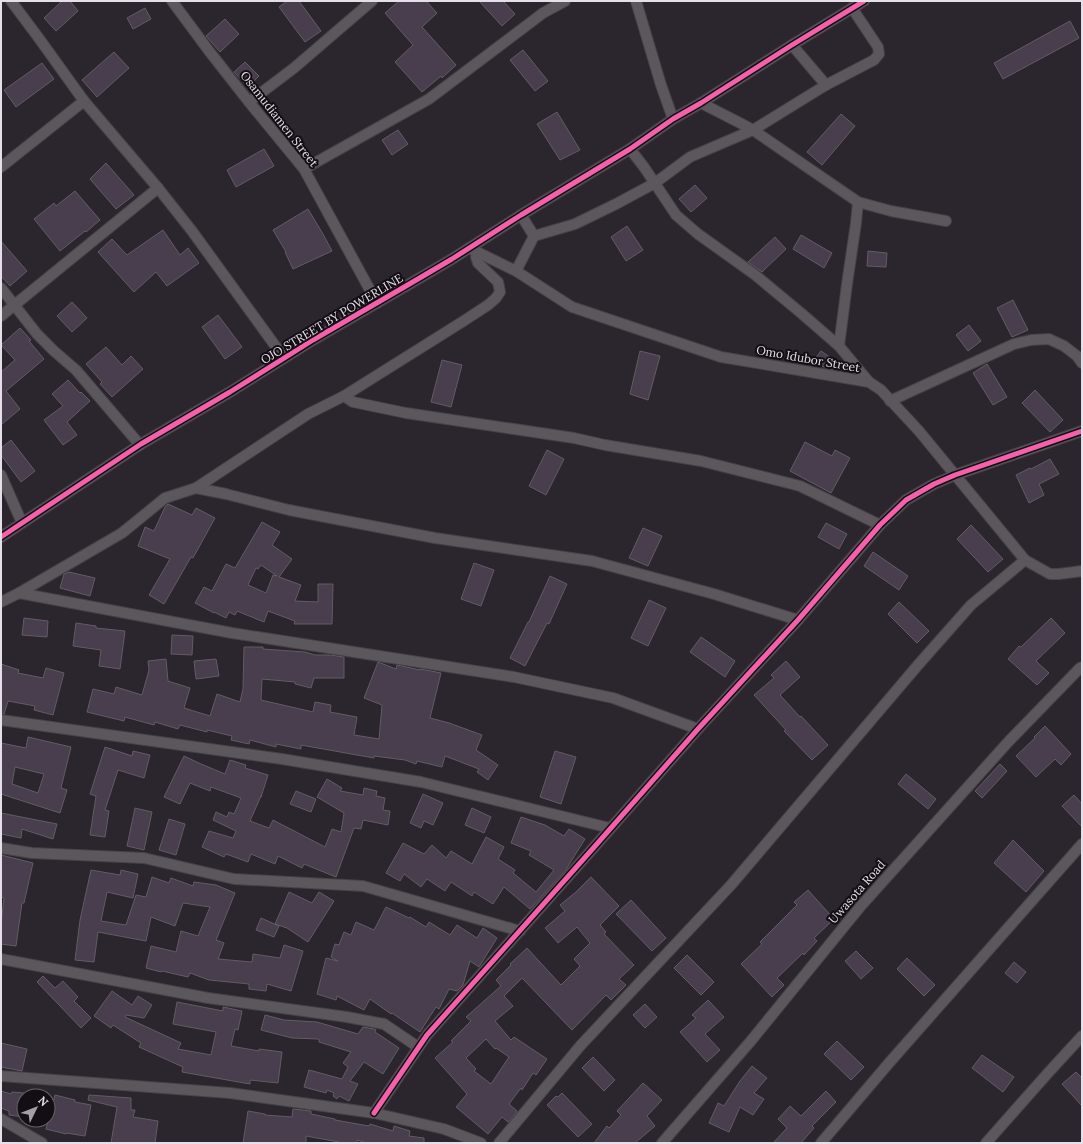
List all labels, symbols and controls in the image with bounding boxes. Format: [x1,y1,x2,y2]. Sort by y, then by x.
street label: Osamudiamen Street [237,68,322,170]
street label: OJO STREET BY POWERLINE [258,270,406,367]
street label: Omo Idubor Street [755,342,861,375]
street label: Uwasota Road [825,857,888,926]
north arrow [16,1088,56,1128]
text: N [35,1093,52,1109]

